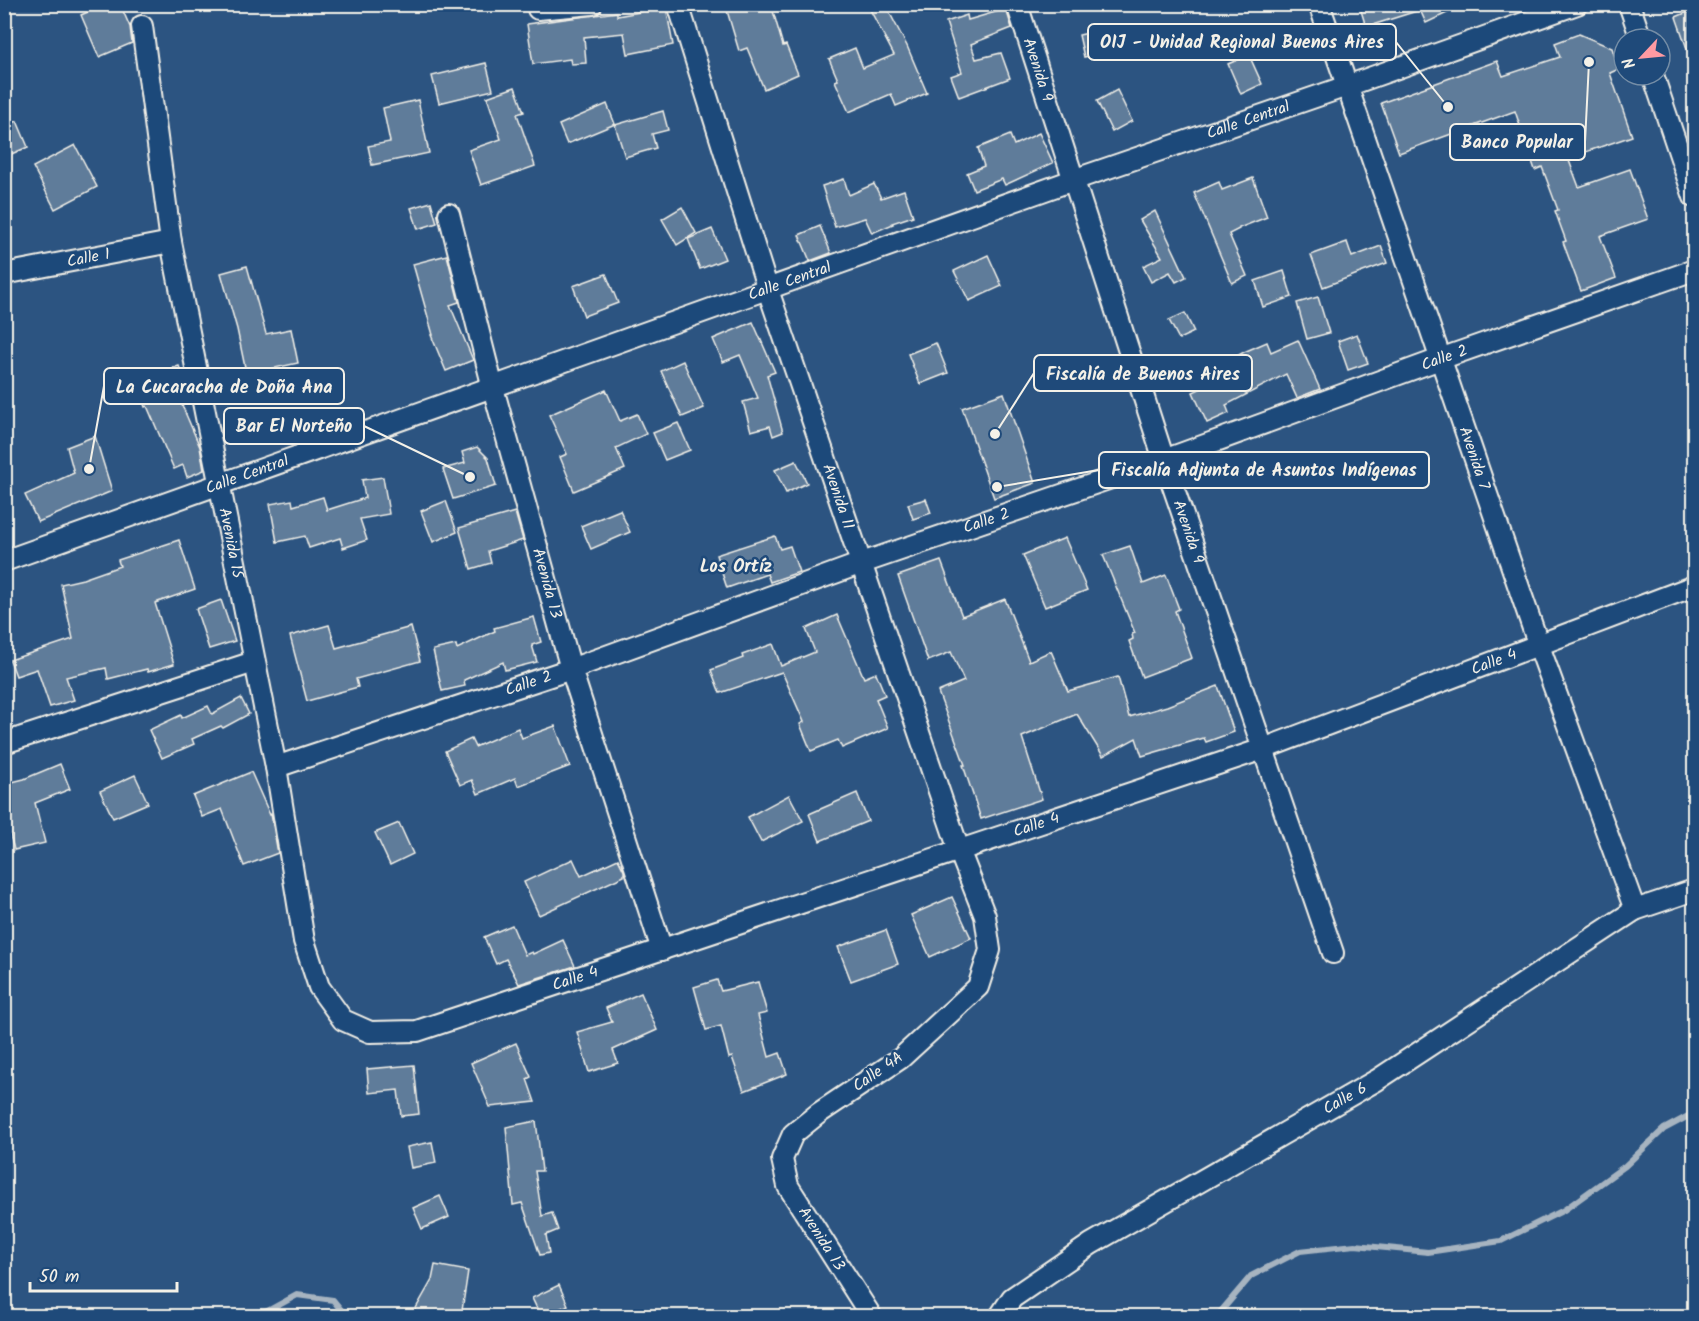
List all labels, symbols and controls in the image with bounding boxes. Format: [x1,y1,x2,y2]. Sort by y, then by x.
callout: OIJ - Unidad Regional Buenos Aires [1088,24,1396,60]
north arrow [1612,27,1672,87]
text: OIJ - Unidad Regional Buenos Aires [1100,29,1384,58]
street label: Avenida 9 [1016,35,1060,105]
text: N [1616,53,1643,73]
street label: Calle Central [1203,94,1293,146]
callout: Banco Popular [1450,124,1585,160]
text: Banco Popular [1461,129,1574,158]
street label: Calle 1 [65,241,112,274]
street label: Calle Central [744,255,835,307]
street label: Calle 2 [1417,338,1471,377]
callout: Fiscalía de Buenos Aires [1034,355,1252,391]
text: Fiscalía de Buenos Aires [1046,361,1241,390]
callout: La Cucaracha de Doña Ana [104,368,344,404]
text: La Cucaracha de Doña Ana [116,374,332,403]
callout: Bar El Norteño [224,408,364,444]
text: Bar El Norteño [236,413,352,442]
street label: Avenida 7 [1452,423,1497,494]
street label: Calle Central [202,448,292,501]
callout: Fiscalía Adjunta de Asuntos Indígenas [1099,452,1429,488]
text: Fiscalía Adjunta de Asuntos Indígenas [1111,457,1417,486]
street label: Avenida 11 [816,460,861,533]
street label: Avenida 9 [1166,497,1211,567]
street label: Calle 2 [960,501,1013,540]
street label: Avenida 15 [212,506,251,582]
street label: Avenida 13 [525,545,569,621]
district label: Los Ortíz [700,553,773,582]
street label: Calle 4 [1467,642,1521,682]
street label: Calle 2 [502,664,555,703]
street label: Calle 4 [1010,805,1063,844]
street label: Calle 4 [549,959,602,998]
street label: Calle 4A [847,1045,909,1099]
street label: Calle 6 [1318,1076,1372,1121]
street label: Avenida 13 [792,1201,852,1276]
scale bar [30,1255,177,1293]
text: 50 m [39,1263,79,1292]

